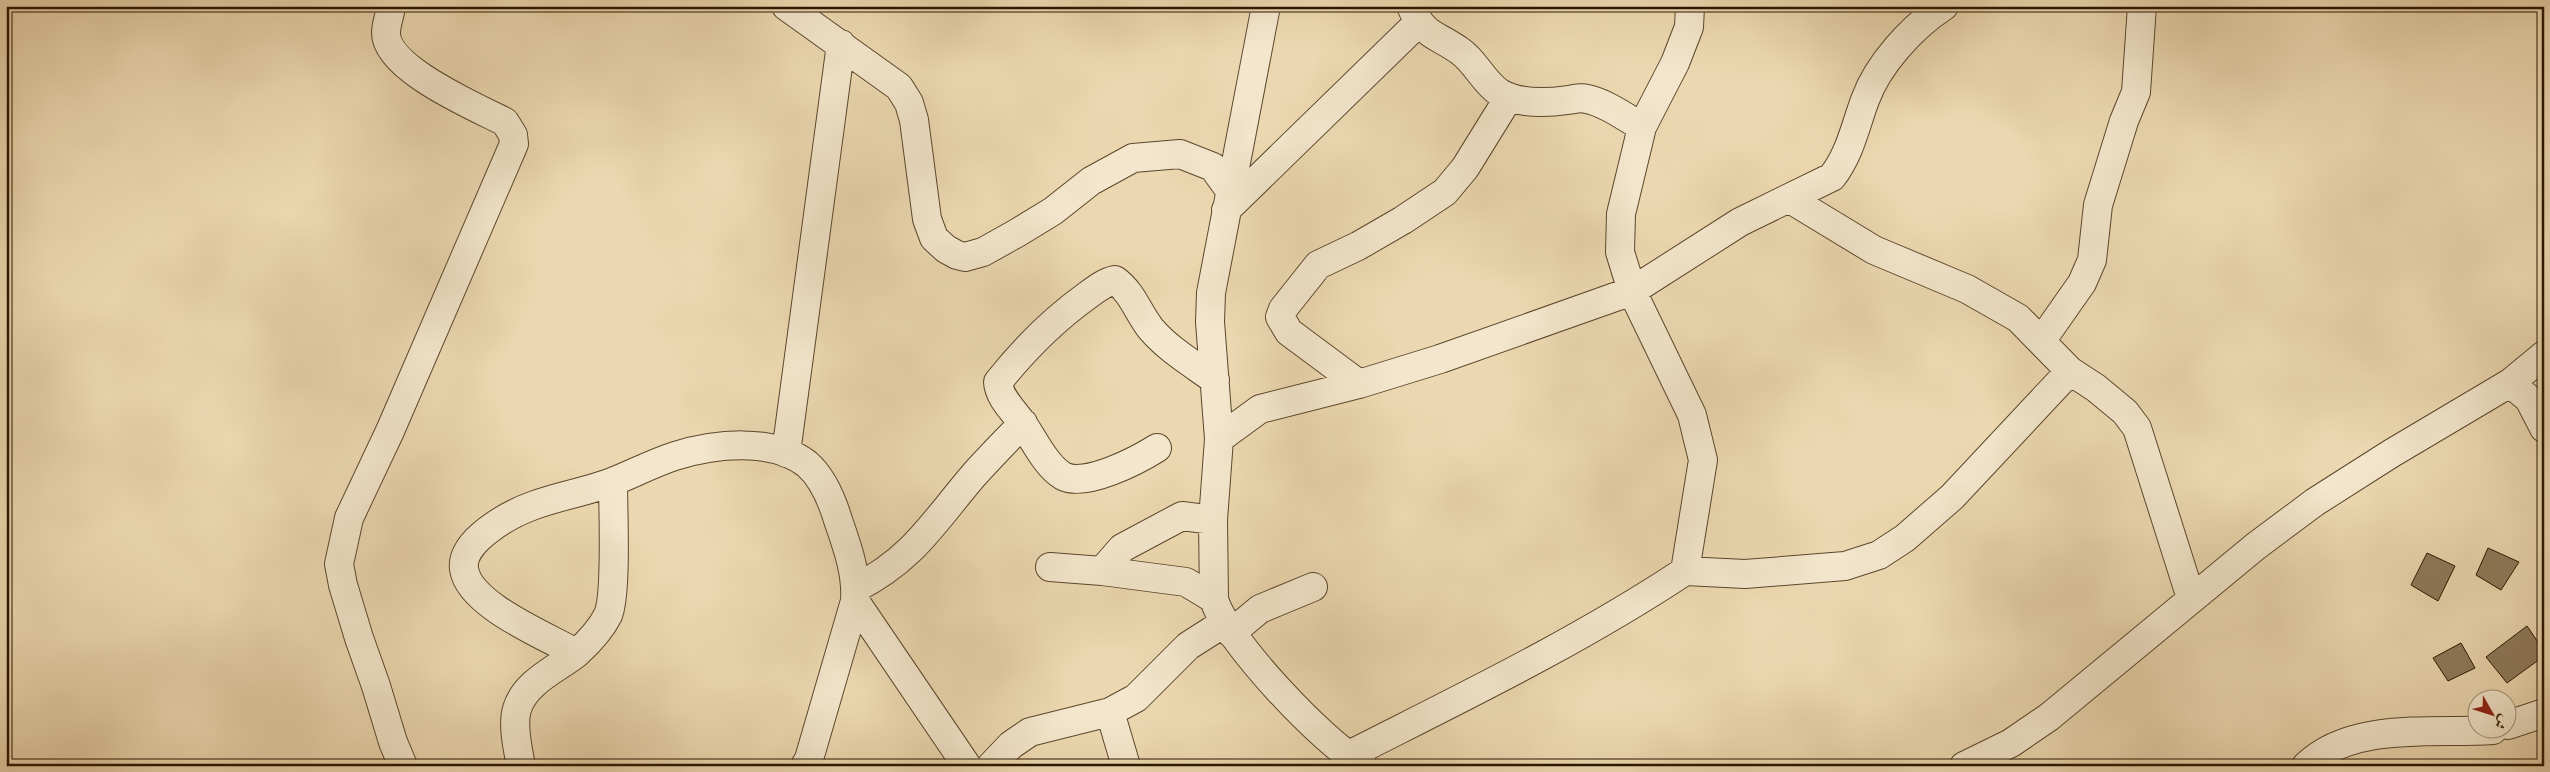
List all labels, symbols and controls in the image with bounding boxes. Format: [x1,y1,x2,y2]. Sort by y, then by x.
north arrow [2468,690,2518,740]
text: ش [2491,711,2513,733]

